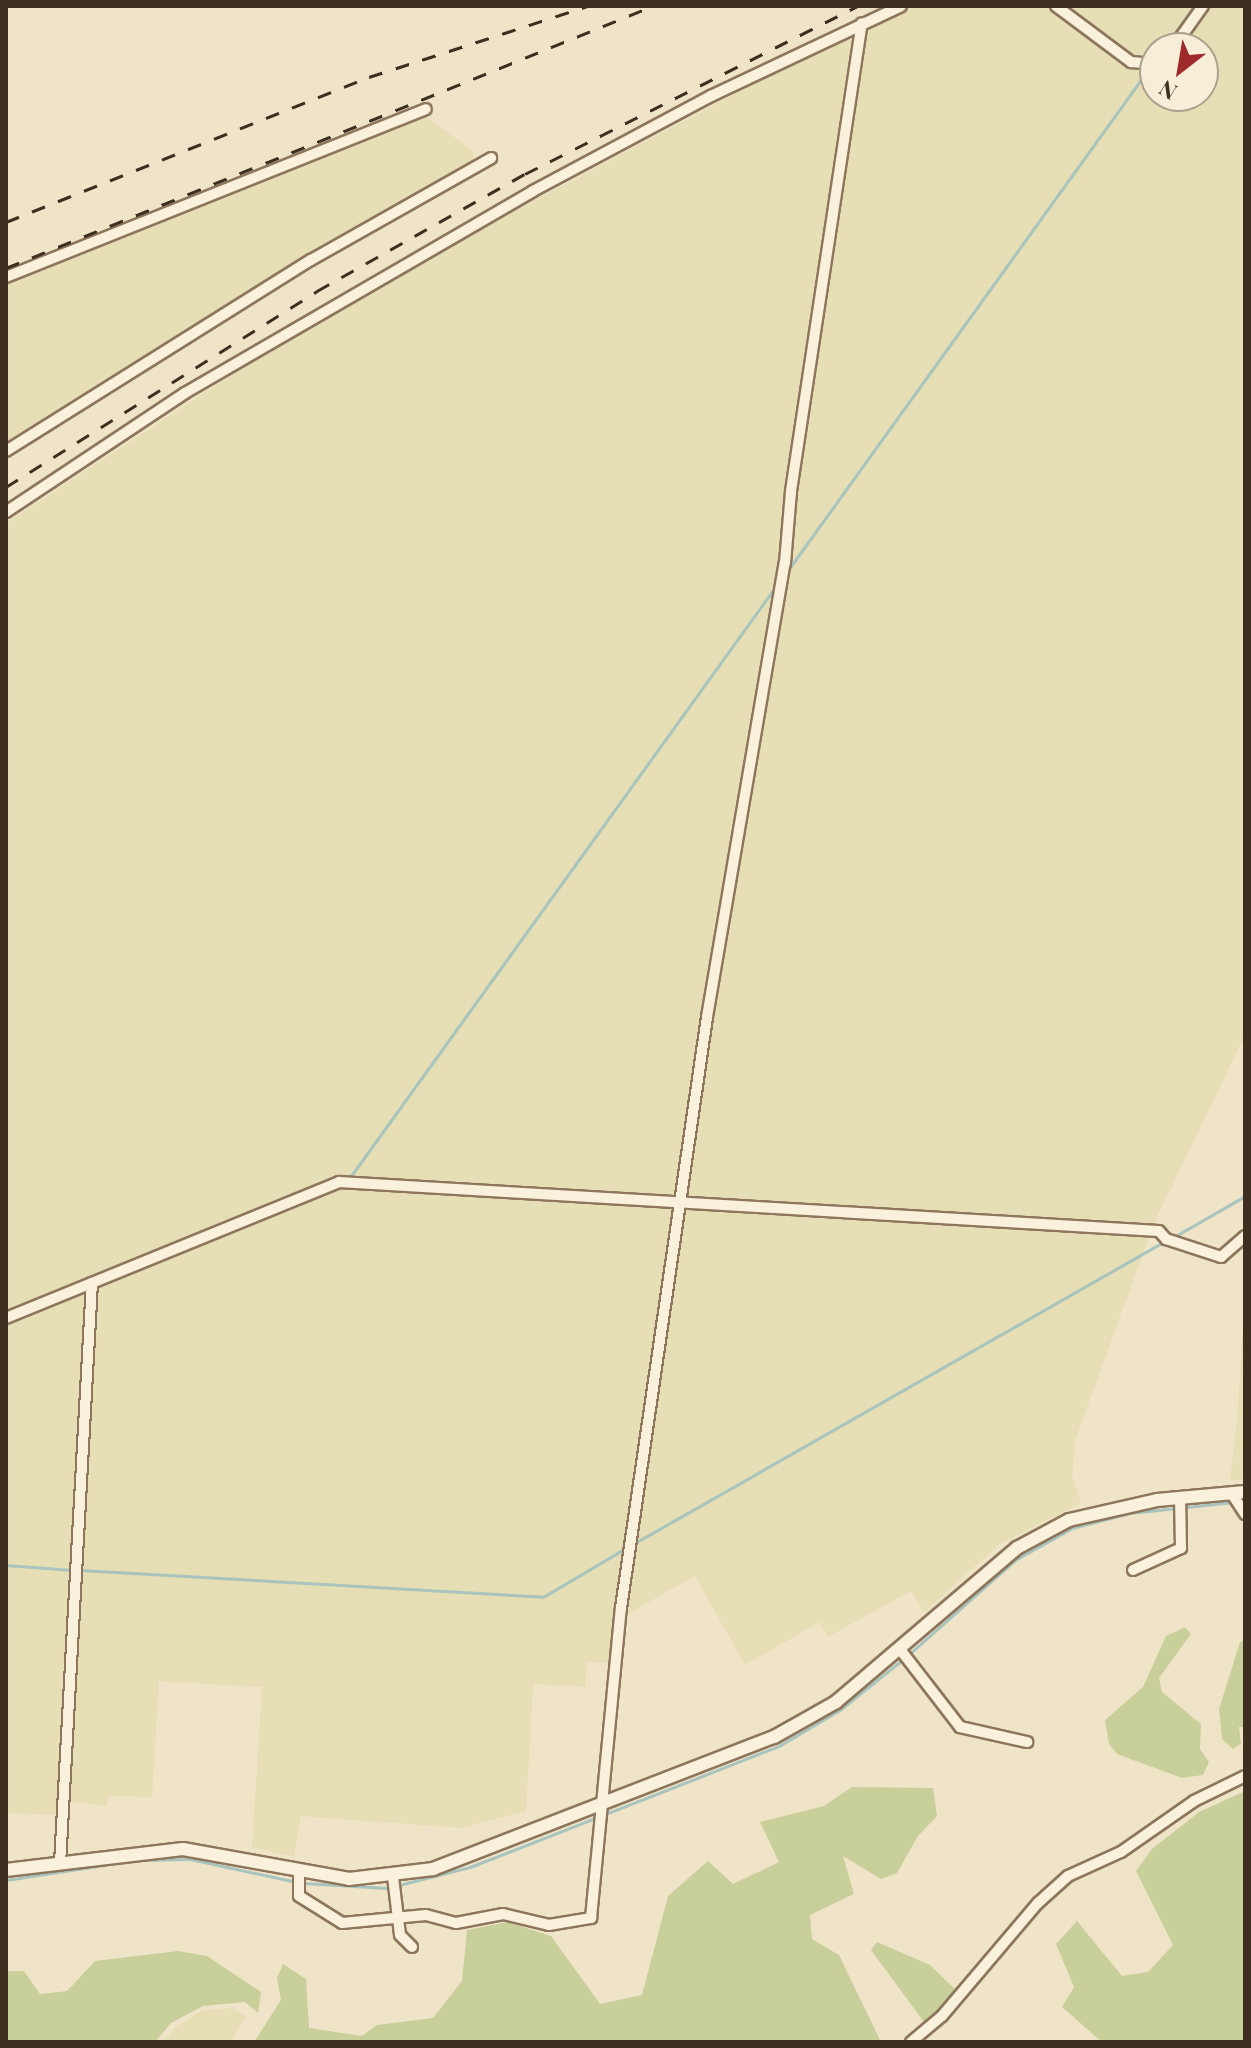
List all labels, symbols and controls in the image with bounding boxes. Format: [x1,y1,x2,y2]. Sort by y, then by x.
north arrow [1139,32,1219,112]
text: N [1153,74,1182,108]

